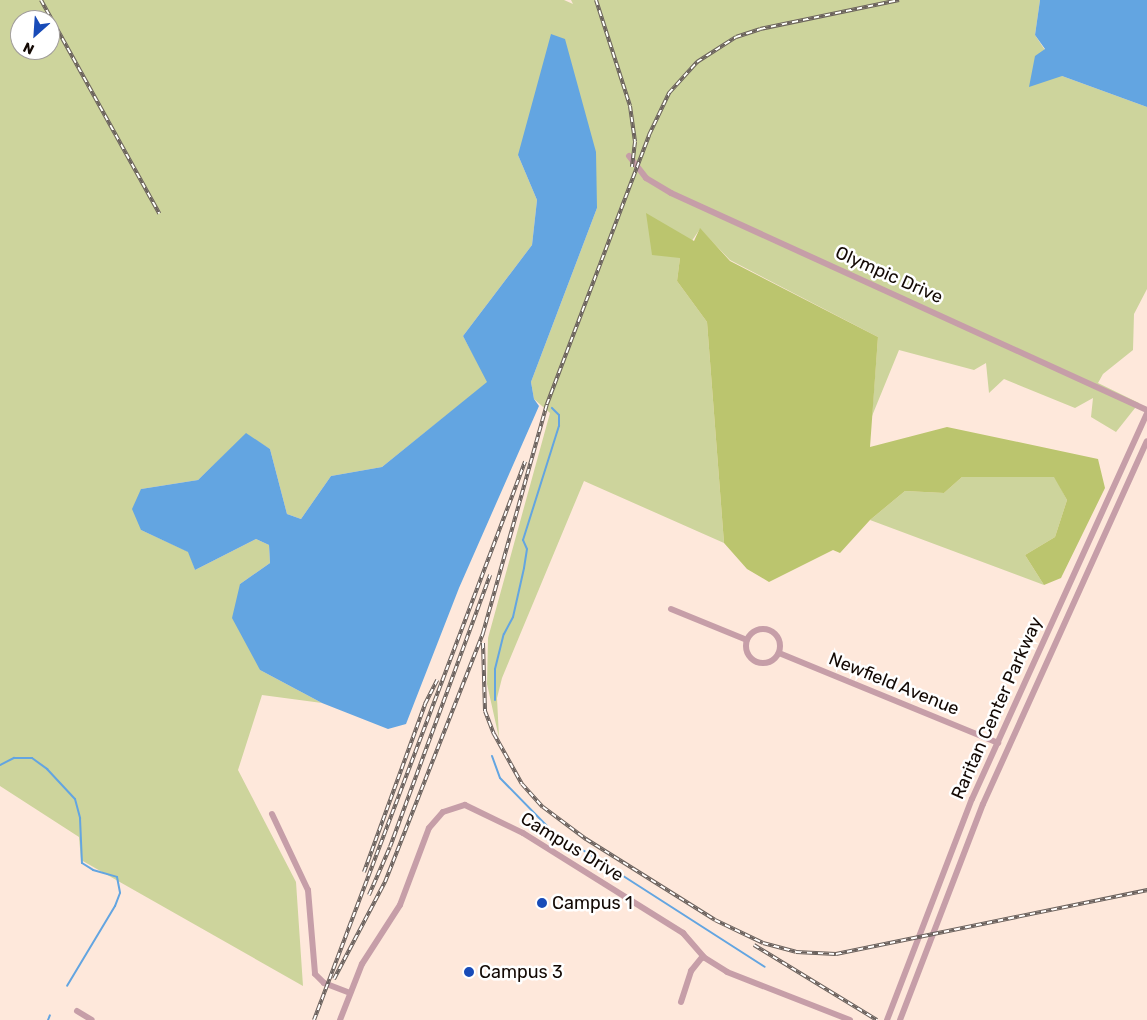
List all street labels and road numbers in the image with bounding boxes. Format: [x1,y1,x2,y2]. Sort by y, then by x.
street label: Olympic Drive [832,242,946,308]
street label: Raritan Center Parkway [947,613,1047,803]
street label: Newfield Avenue [825,648,963,720]
street label: Campus Drive [517,808,627,886]

